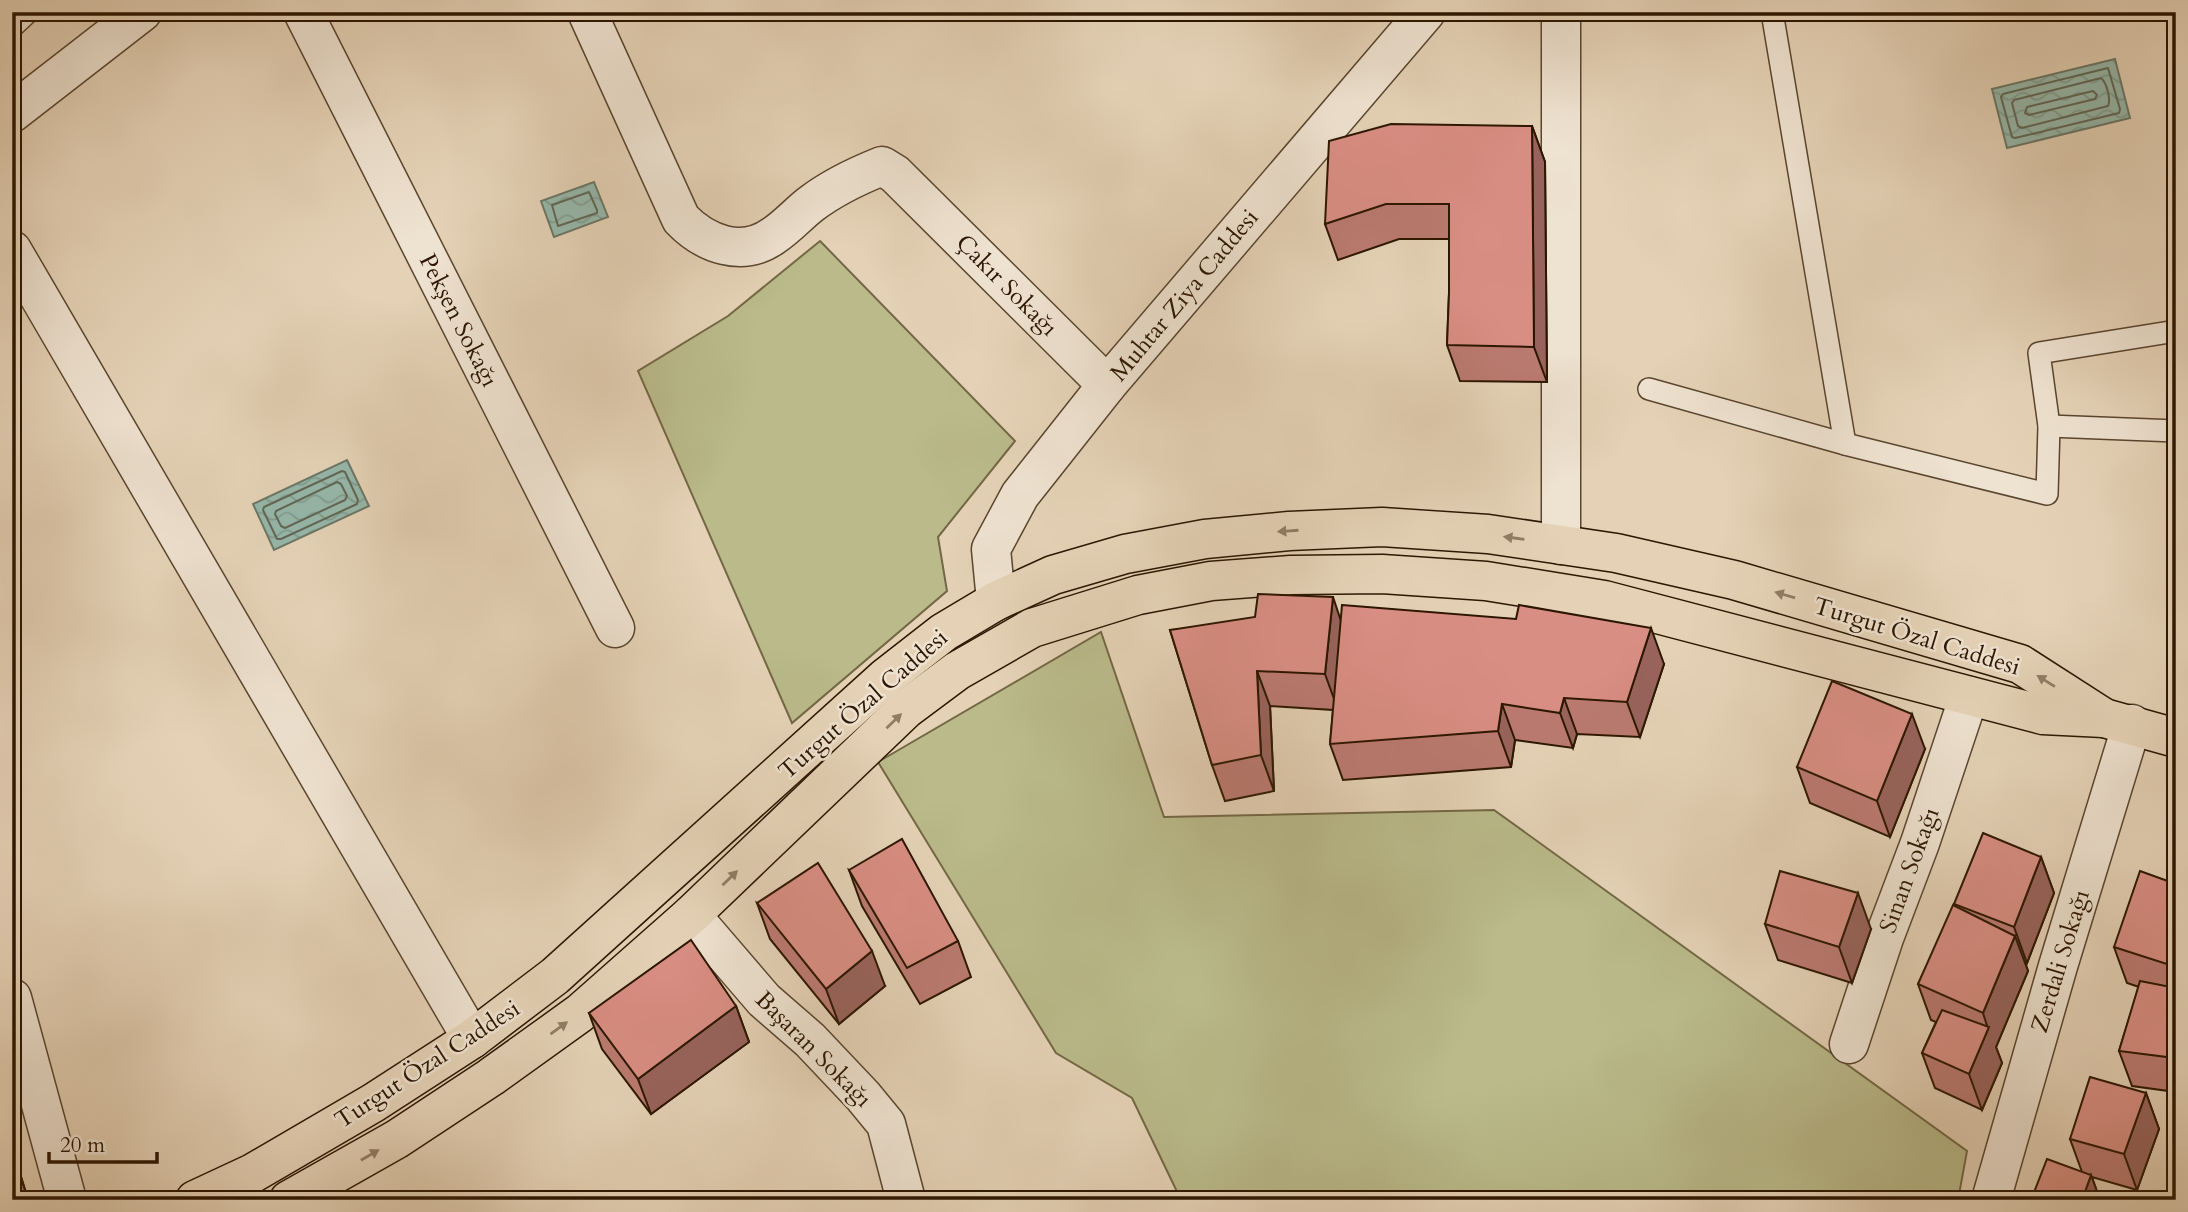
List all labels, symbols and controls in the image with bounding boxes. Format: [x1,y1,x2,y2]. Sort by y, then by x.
street label: Muhtar Ziya Caddesi [1103,202,1266,388]
street label: Çakır Sokağı [948,227,1065,344]
street label: Pekşen Sokağı [411,248,506,393]
one-way arrow [1276,526,1298,537]
one-way arrow [1503,533,1525,544]
street label: Turgut Özal Caddesi [1809,589,2024,684]
one-way arrow [1774,590,1795,600]
street label: Turgut Özal Caddesi [772,621,955,787]
one-way arrow [2037,675,2056,688]
one-way arrow [885,713,902,729]
street label: Sinan Sokağı [1872,803,1948,938]
one-way arrow [721,869,738,886]
street label: Zerdali Sokağı [2023,885,2098,1037]
street label: Başaran Sokağı [748,984,879,1115]
street label: Turgut Özal Caddesi [328,992,526,1137]
one-way arrow [550,1021,568,1035]
scale bar [49,1121,158,1165]
text: 20 m [60,1131,105,1160]
one-way arrow [360,1149,380,1161]

